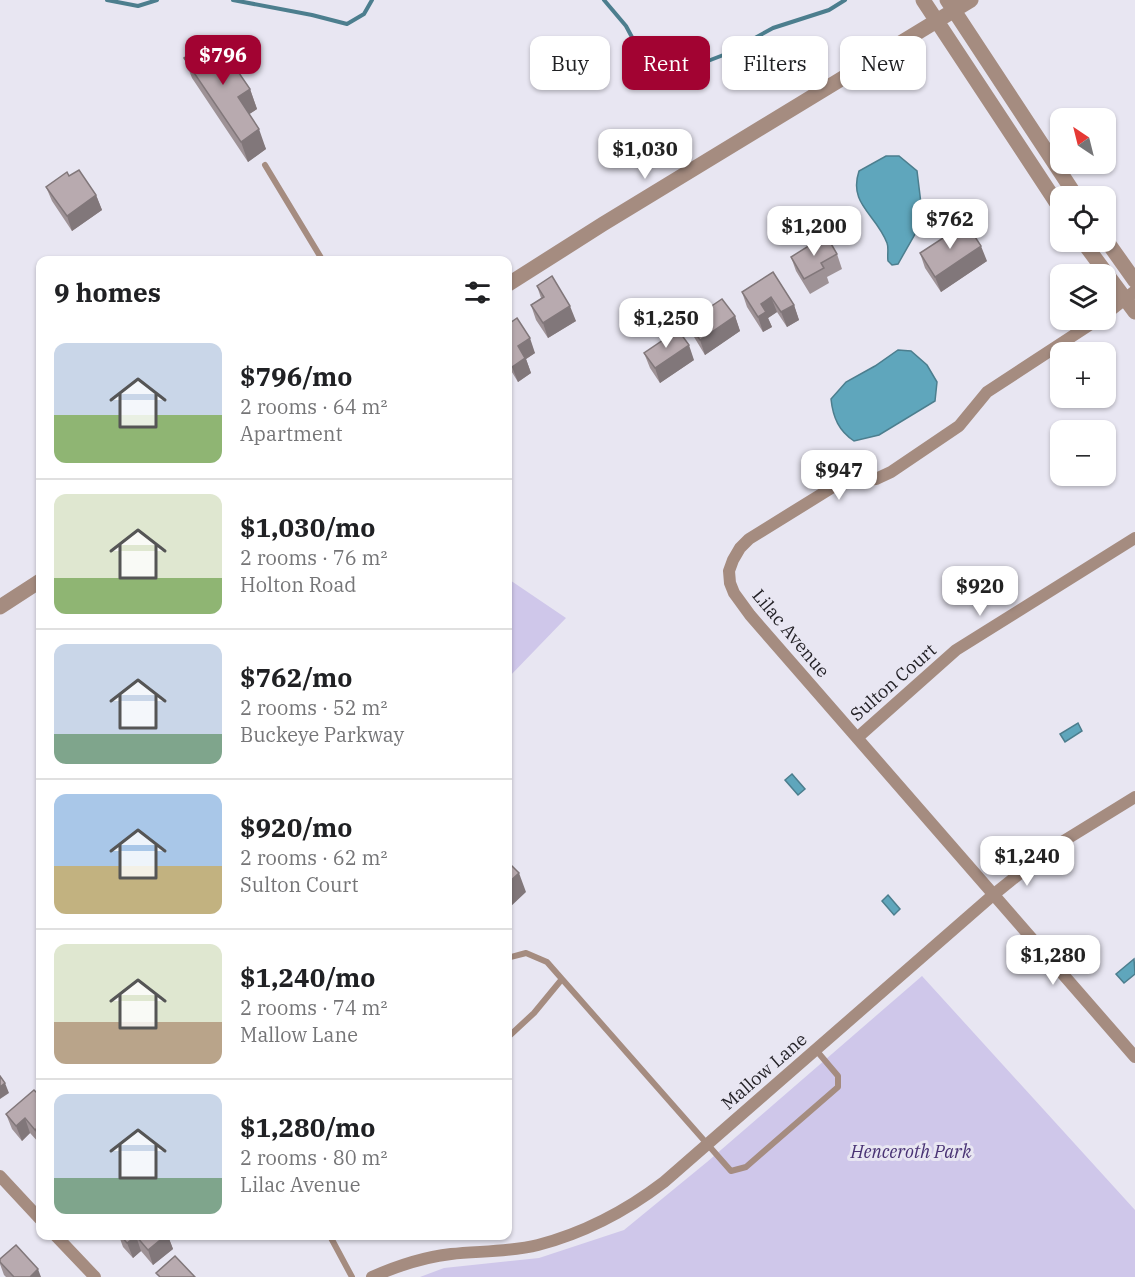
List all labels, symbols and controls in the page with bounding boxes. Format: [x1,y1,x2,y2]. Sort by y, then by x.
pin: $796 [187,35,259,86]
chip: Buy [530,36,610,90]
chip: Rent [622,36,710,90]
chip: Filters [722,36,828,90]
chip: New [840,36,926,90]
text: $796 [199,41,247,68]
north arrow [1050,108,1116,174]
map controls [1050,108,1116,486]
pin: $1,030 [596,129,694,180]
text: $1,030 [612,135,678,162]
button: locate [1050,186,1116,252]
pin: $762 [914,199,986,250]
text: $762 [926,205,974,232]
pin: $1,200 [765,206,863,257]
text: $1,200 [781,212,847,239]
button: layers [1050,264,1116,330]
text: 9 homes [54,275,161,309]
icon: filters [461,276,494,309]
pin: $1,250 [617,298,715,349]
text: $1,250 [633,304,699,331]
button: + [1050,342,1116,408]
text: $796/mo [240,359,352,393]
icon: home [102,367,174,439]
text: 2 rooms · 64 m² [240,393,387,420]
text: Apartment [240,420,343,447]
button: − [1050,420,1116,486]
pin: $947 [803,450,875,501]
text: $947 [815,456,863,483]
text: $1,030/mo [240,510,375,544]
icon: home [102,518,174,590]
text: 2 rooms · 76 m² [240,544,387,571]
pin: $920 [944,566,1016,617]
text: Holton Road [240,571,356,598]
text: $920 [956,572,1004,599]
street label: Lilac Avenue [747,584,835,682]
street label: Sulton Court [845,638,941,726]
text: $762/mo [240,660,352,694]
icon: home [102,668,174,740]
text: 2 rooms · 52 m² [240,694,387,721]
text: Buckeye Parkway [240,721,404,748]
text: $920/mo [240,810,352,844]
icon: home [102,818,174,890]
pin: $1,240 [978,836,1076,887]
text: $1,240 [994,842,1060,869]
text: 2 rooms · 62 m² [240,844,387,871]
text: Sulton Court [240,871,358,898]
pin: $1,280 [1004,935,1102,986]
text: $1,280 [1020,941,1086,968]
text: $1,240/mo [240,960,375,994]
icon: home [102,968,174,1040]
text: 2 rooms · 74 m² [240,994,387,1021]
text: Mallow Lane [240,1021,358,1048]
street label: Mallow Lane [716,1027,812,1115]
text: $1,280/mo [240,1110,375,1144]
icon: home [102,1118,174,1190]
park label: Henceroth Park [849,1140,972,1163]
text: 2 rooms · 80 m² [240,1144,387,1171]
text: Lilac Avenue [240,1171,360,1198]

